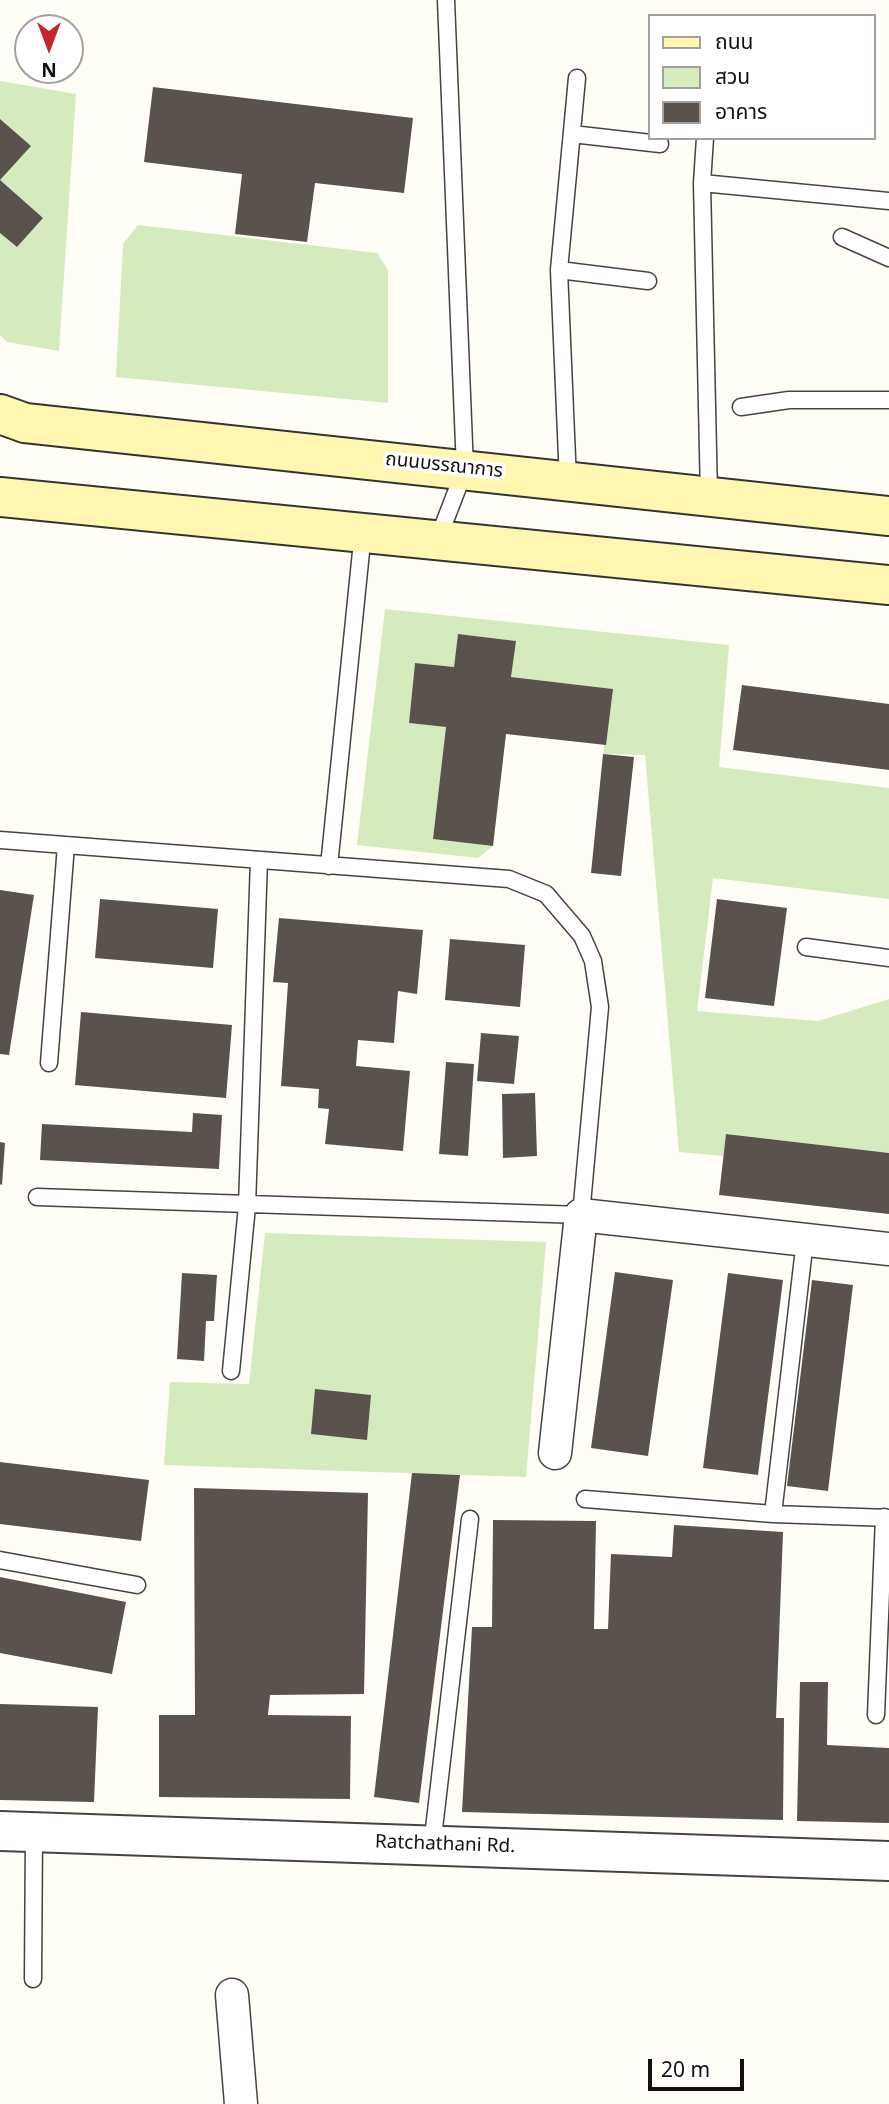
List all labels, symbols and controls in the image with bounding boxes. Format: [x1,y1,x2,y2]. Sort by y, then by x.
north arrow [14,14,84,84]
legend [648,14,875,140]
text: ถนน [715,27,753,58]
text: N [41,54,57,83]
text: สวน [715,62,750,93]
text: อาคาร [715,97,767,128]
street label: ถนนบรรณาการ [384,449,504,485]
street label: Ratchathani Rd. [374,1832,516,1860]
scale bar [651,2044,747,2088]
text: 20 m [661,2055,710,2086]

